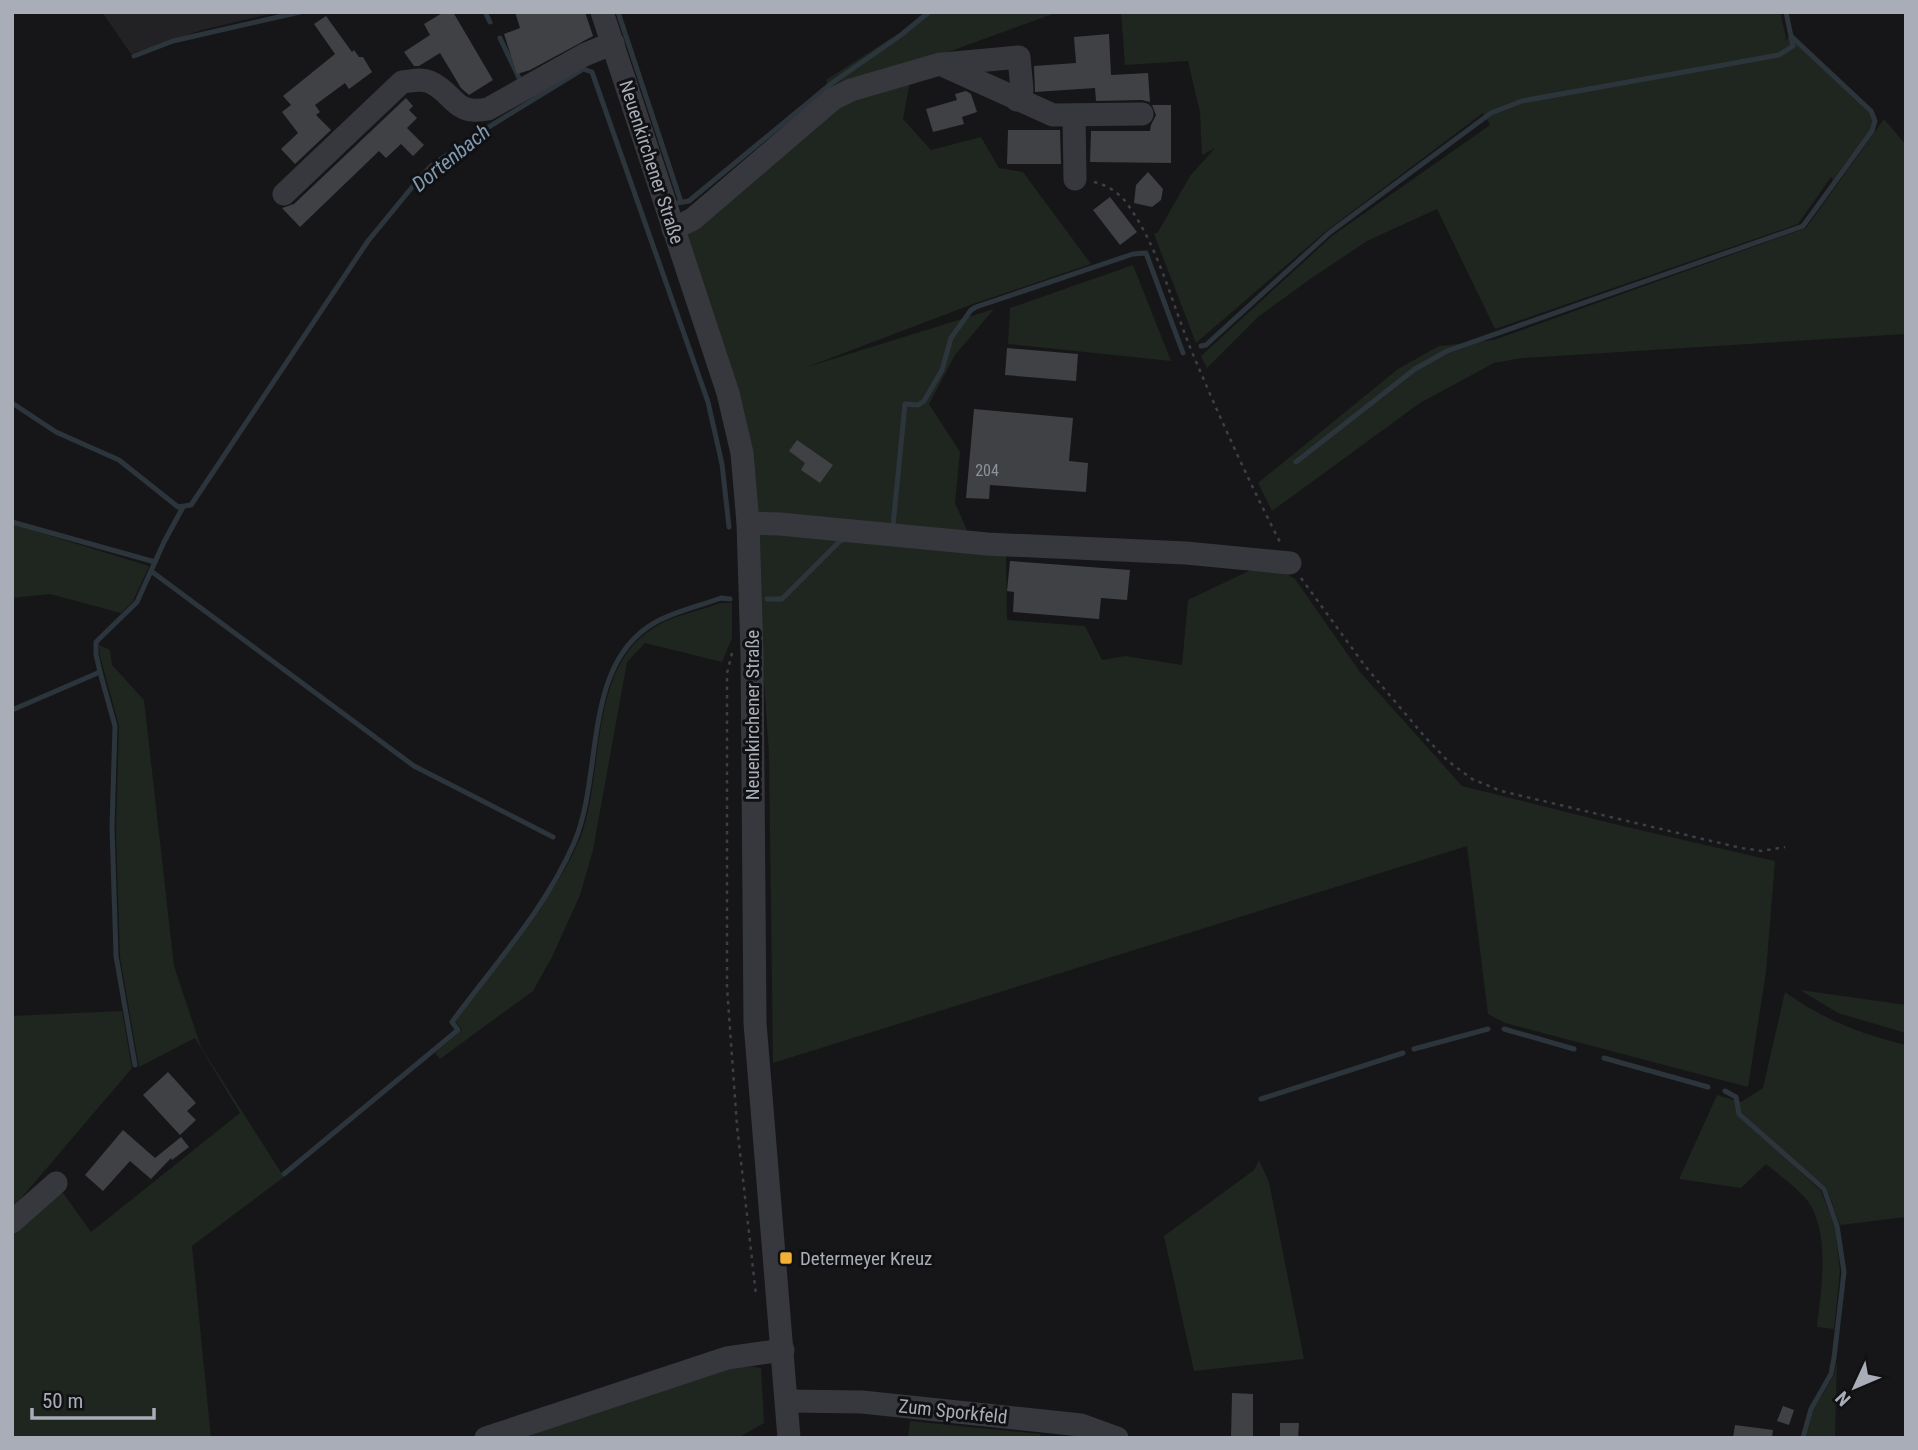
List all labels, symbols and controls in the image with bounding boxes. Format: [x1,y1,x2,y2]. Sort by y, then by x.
street label: Neuenkirchener Straße [614,78,689,247]
water label: Dortenbach [407,119,495,197]
house number: 204 [975,461,999,480]
street label: Neuenkirchener Straße [741,630,764,800]
place label: Determeyer Kreuz [800,1247,932,1270]
marker: Determeyer Kreuz [778,1250,794,1266]
north arrow [1820,1352,1890,1422]
scale bar [32,1376,154,1420]
text: N [1831,1386,1855,1411]
text: 50 m [42,1389,83,1413]
street label: Zum Sporkfeld [897,1394,1008,1429]

